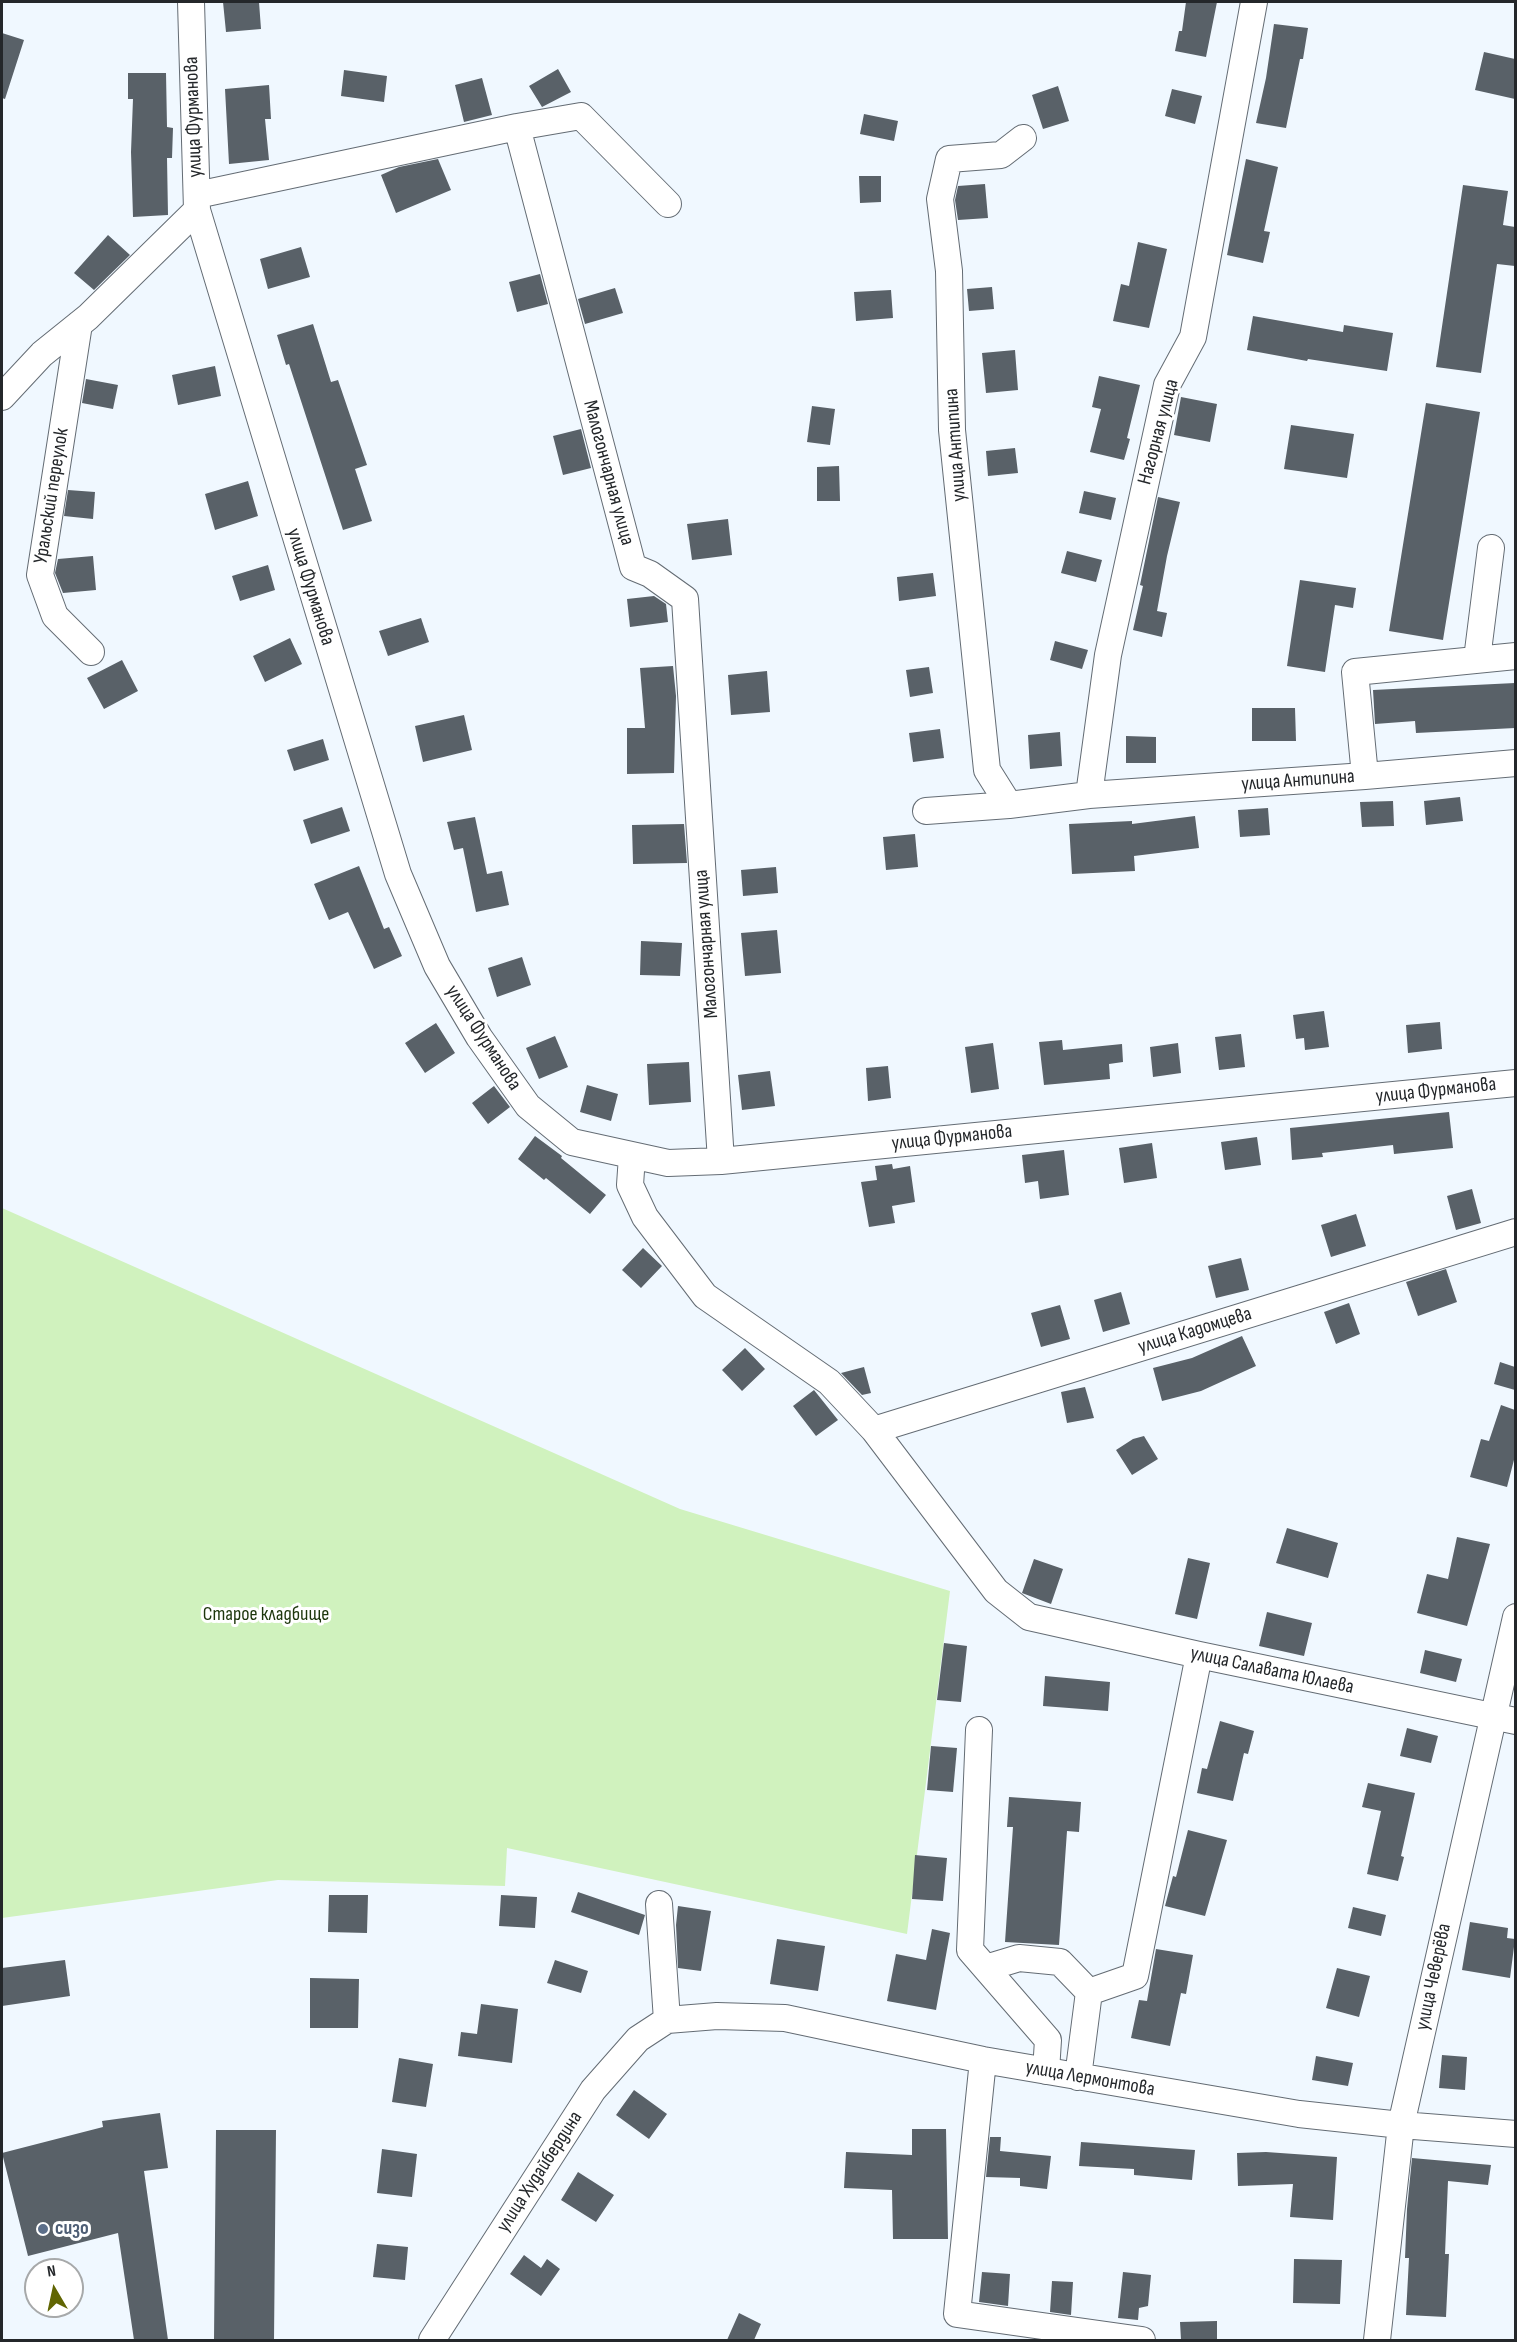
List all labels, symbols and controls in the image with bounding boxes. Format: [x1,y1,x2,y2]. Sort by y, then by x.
street label: улица Фурманова [180,56,208,178]
street label: Нагорная улица [1133,377,1185,487]
street label: улица Антипина [940,387,972,503]
street label: Малогончарная улица [577,398,639,548]
street label: Уральский переулок [29,426,75,566]
street label: улица Фурманова [281,526,339,648]
street label: улица Антипина [1240,765,1356,797]
street label: Малогончарная улица [690,869,724,1019]
street label: улица Фурманова [440,981,526,1095]
street label: улица Фурманова [1375,1073,1497,1109]
street label: улица Фурманова [891,1120,1013,1156]
street label: улица Кадомцева [1135,1302,1255,1360]
park label: Старое кладбище [203,1603,329,1627]
street label: улица Салавата Юлаева [1188,1642,1356,1700]
street label: улица Чеверёва [1411,1921,1457,2033]
street label: улица Лермонтова [1024,2056,1156,2102]
street label: улица Худайбердина [492,2107,588,2237]
place label: сизо [55,2217,89,2241]
marker: сизо [36,2222,50,2236]
north arrow [24,2258,84,2318]
text: N [46,2262,57,2282]

